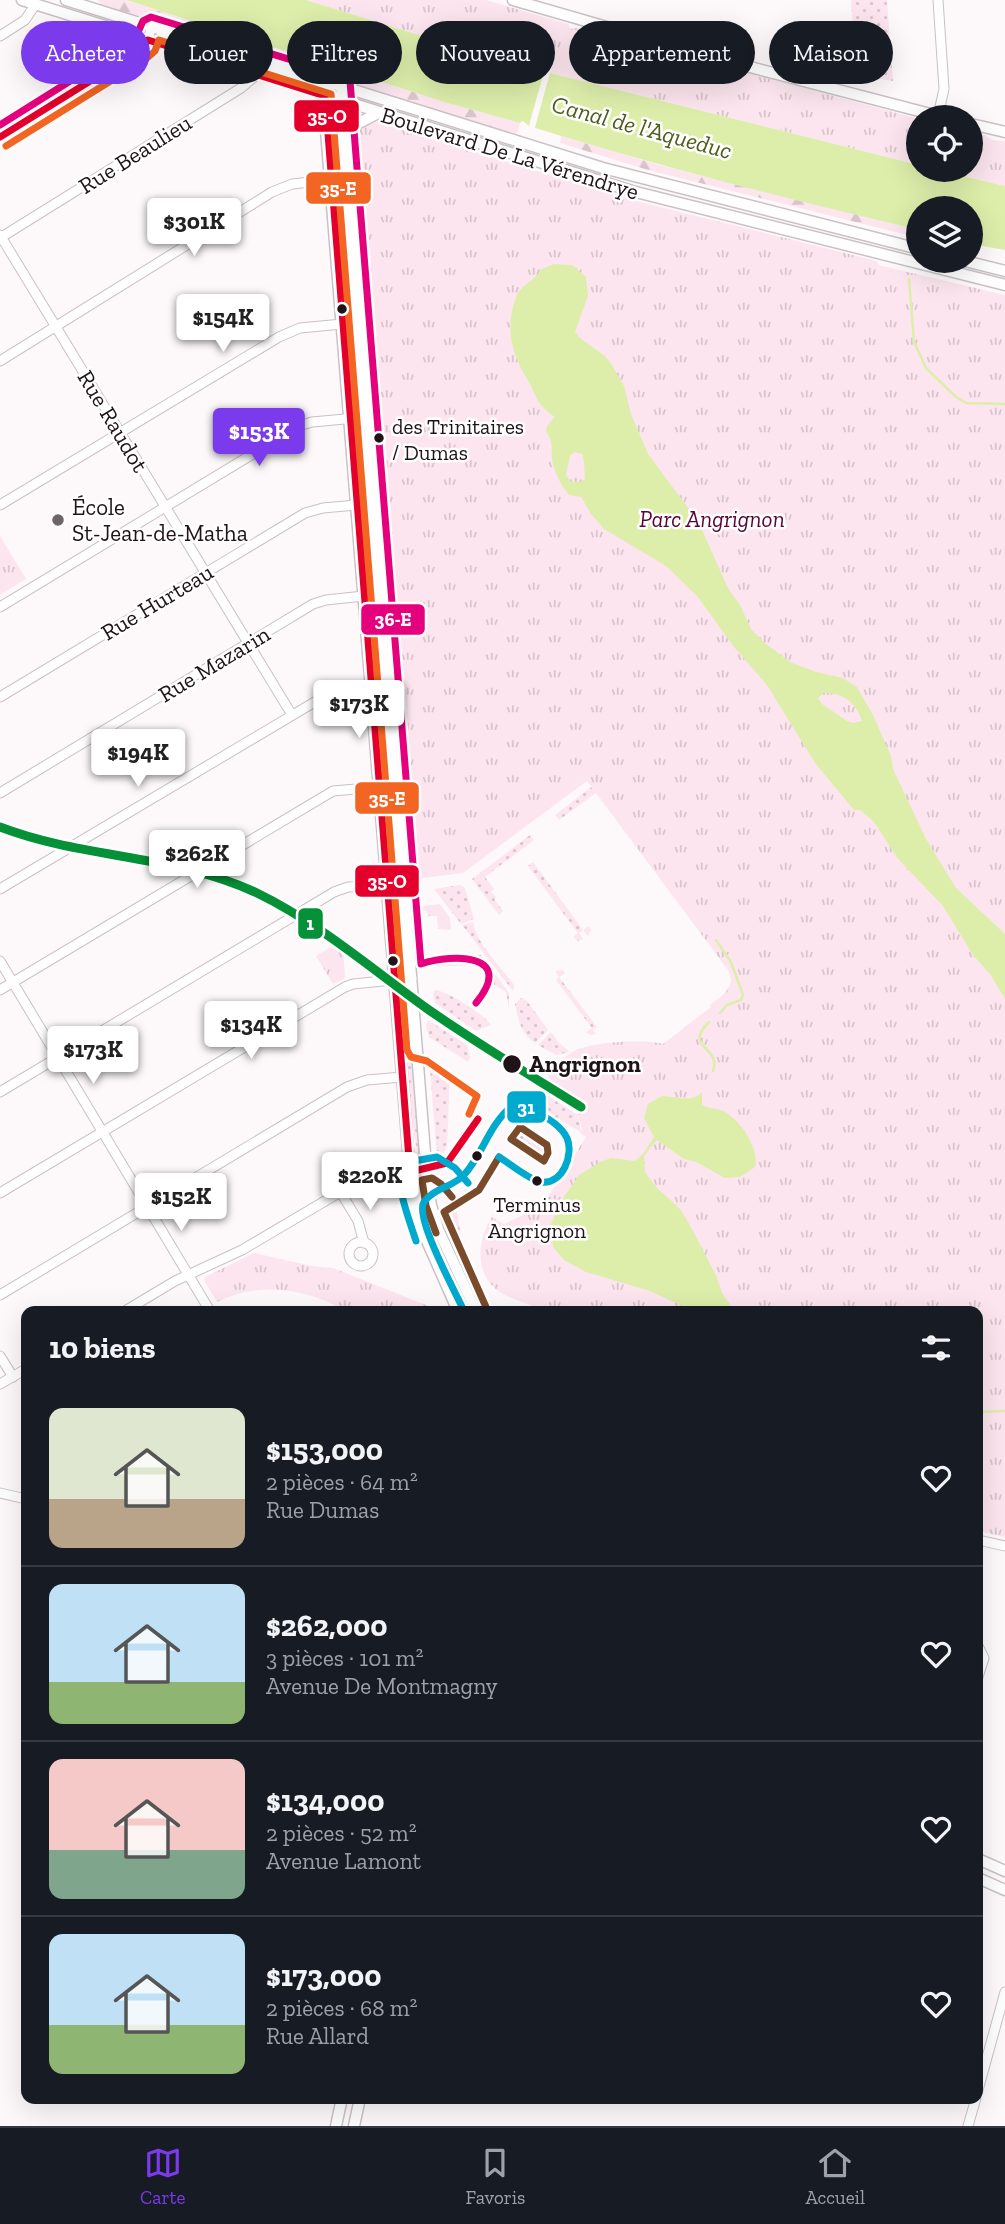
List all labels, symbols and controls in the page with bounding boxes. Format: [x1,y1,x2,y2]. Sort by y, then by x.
chip: Acheter [21,21,150,84]
chip: Louer [164,21,273,84]
chip: Filtres [287,21,402,84]
chip: Nouveau [416,21,555,84]
chip: Appartement [569,21,755,84]
chip: Maison [769,21,893,84]
water label: Canal de l'Aqueduc [549,89,735,165]
line badge: 35-O [293,99,360,133]
street label: Boulevard De La Vérendrye [378,100,642,206]
text: 35-O [307,105,347,128]
map controls [906,105,983,273]
button: locate [906,105,983,182]
street label: Rue Beaulieu [73,108,197,200]
line badge: 35-E [305,171,372,205]
text: 35-E [319,177,357,200]
button: layers [906,196,983,273]
pin: $301K [145,198,243,258]
text: $301K [163,207,225,235]
pin: $154K [174,294,272,354]
unlabelled marker [335,302,349,316]
text: $154K [192,303,254,331]
street label: Rue Raudot [72,365,155,478]
pin: $153K [210,408,308,468]
place label: des Trinitaires / Dumas [392,414,524,465]
text: $153K [229,417,289,445]
marker: des Trinitaires / Dumas [372,431,386,445]
place label: École St-Jean-de-Matha [72,493,248,547]
park label: Parc Angrignon [639,505,785,533]
marker: École St-Jean-de-Matha [50,512,66,528]
street label: Rue Hurteau [96,558,218,646]
line badge: 36-E [360,603,426,636]
text: 36-E [374,608,412,631]
street label: Rue Mazarin [153,620,275,708]
pin: $173K [310,680,408,740]
text: $173K [329,689,389,717]
pin: $194K [89,730,187,789]
text: $194K [107,738,169,766]
line badge: 35-E [354,781,420,815]
text: 35-E [368,787,406,810]
pin: $262K [148,830,246,890]
text: $262K [165,839,229,867]
line badge: 35-O [354,864,420,898]
text: 35-O [367,870,407,893]
line badge: 1 [297,907,324,940]
text: 1 [306,912,314,935]
unlabelled marker [386,954,400,968]
pin: $134K [202,1002,300,1061]
text: $134K [220,1010,282,1038]
pin: $173K [44,1026,142,1086]
text: $173K [63,1035,123,1063]
place label: Angrignon [529,1050,641,1078]
marker: Angrignon [501,1053,523,1075]
line badge: 31 [506,1090,547,1124]
text: 31 [517,1096,535,1119]
unlabelled marker [470,1149,484,1163]
pin: $220K [321,1152,419,1212]
text: $220K [338,1161,402,1189]
pin: $152K [132,1174,230,1233]
marker: Terminus Angrignon [530,1174,544,1188]
text: $152K [151,1182,211,1210]
place label: Terminus Angrignon [488,1192,586,1243]
icon: filters [917,1329,955,1367]
text: 10 biens [49,1330,156,1366]
text: $153,000 [266,1432,383,1468]
icon: home [105,1436,189,1520]
icon: heart [917,1459,955,1497]
text: 2 pièces · 64 m² [266,1468,418,1496]
text: Rue Dumas [266,1496,379,1524]
text: $262,000 [266,1608,388,1644]
icon: home [105,1612,189,1696]
icon: heart [917,1635,955,1673]
text: 3 pièces · 101 m² [266,1644,423,1672]
text: Avenue De Montmagny [266,1672,498,1700]
text: $134,000 [266,1783,384,1819]
icon: home [105,1787,189,1871]
icon: heart [917,1810,955,1848]
text: 2 pièces · 52 m² [266,1819,417,1847]
text: Avenue Lamont [266,1847,421,1875]
text: $173,000 [266,1958,382,1994]
icon: home [105,1962,189,2046]
icon: heart [917,1985,955,2023]
text: 2 pièces · 68 m² [266,1994,418,2022]
text: Rue Allard [266,2022,369,2050]
tab: Carte [140,2144,185,2209]
tab: Favoris [465,2144,525,2209]
tab: Accueil [805,2144,865,2209]

